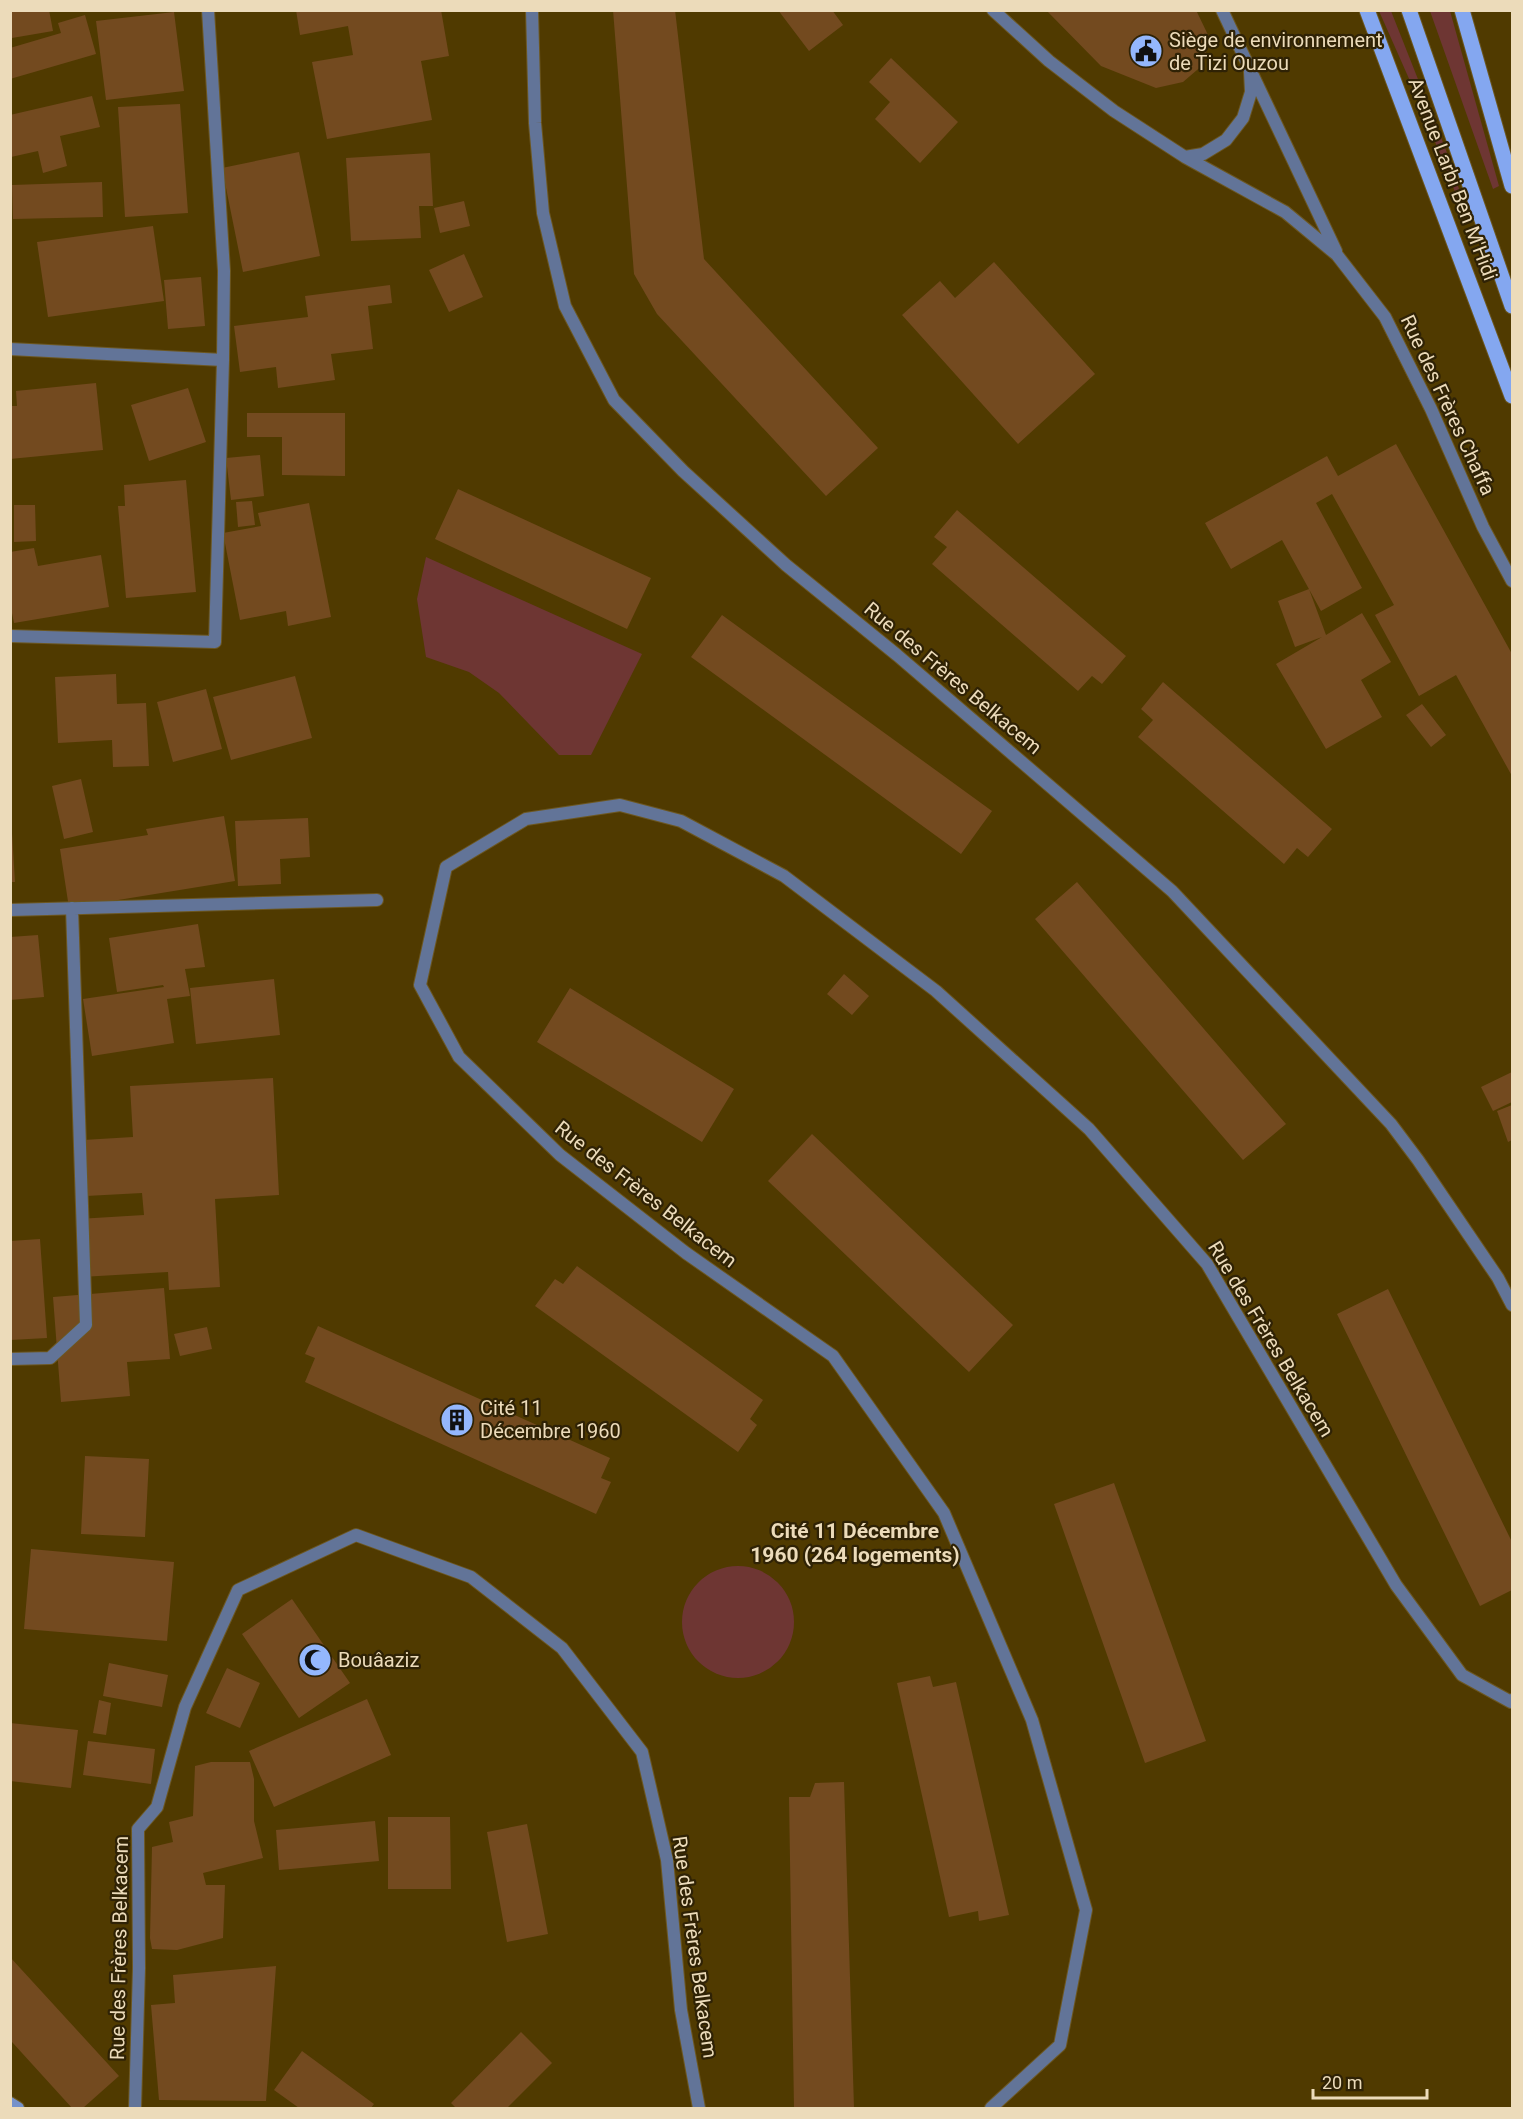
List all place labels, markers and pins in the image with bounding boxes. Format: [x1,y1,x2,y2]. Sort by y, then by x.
place label: Siège de environnement de Tizi Ouzou [1169,28,1383,75]
public building icon: Siège de environnement de Tizi Ouzou [1128,33,1164,69]
place label: Cité 11 Décembre 1960 [480,1396,621,1443]
building icon: Cité 11 Décembre 1960 [439,1402,475,1438]
mosque icon: Bouâaziz [297,1642,333,1678]
place label: Bouâaziz [338,1648,419,1672]

